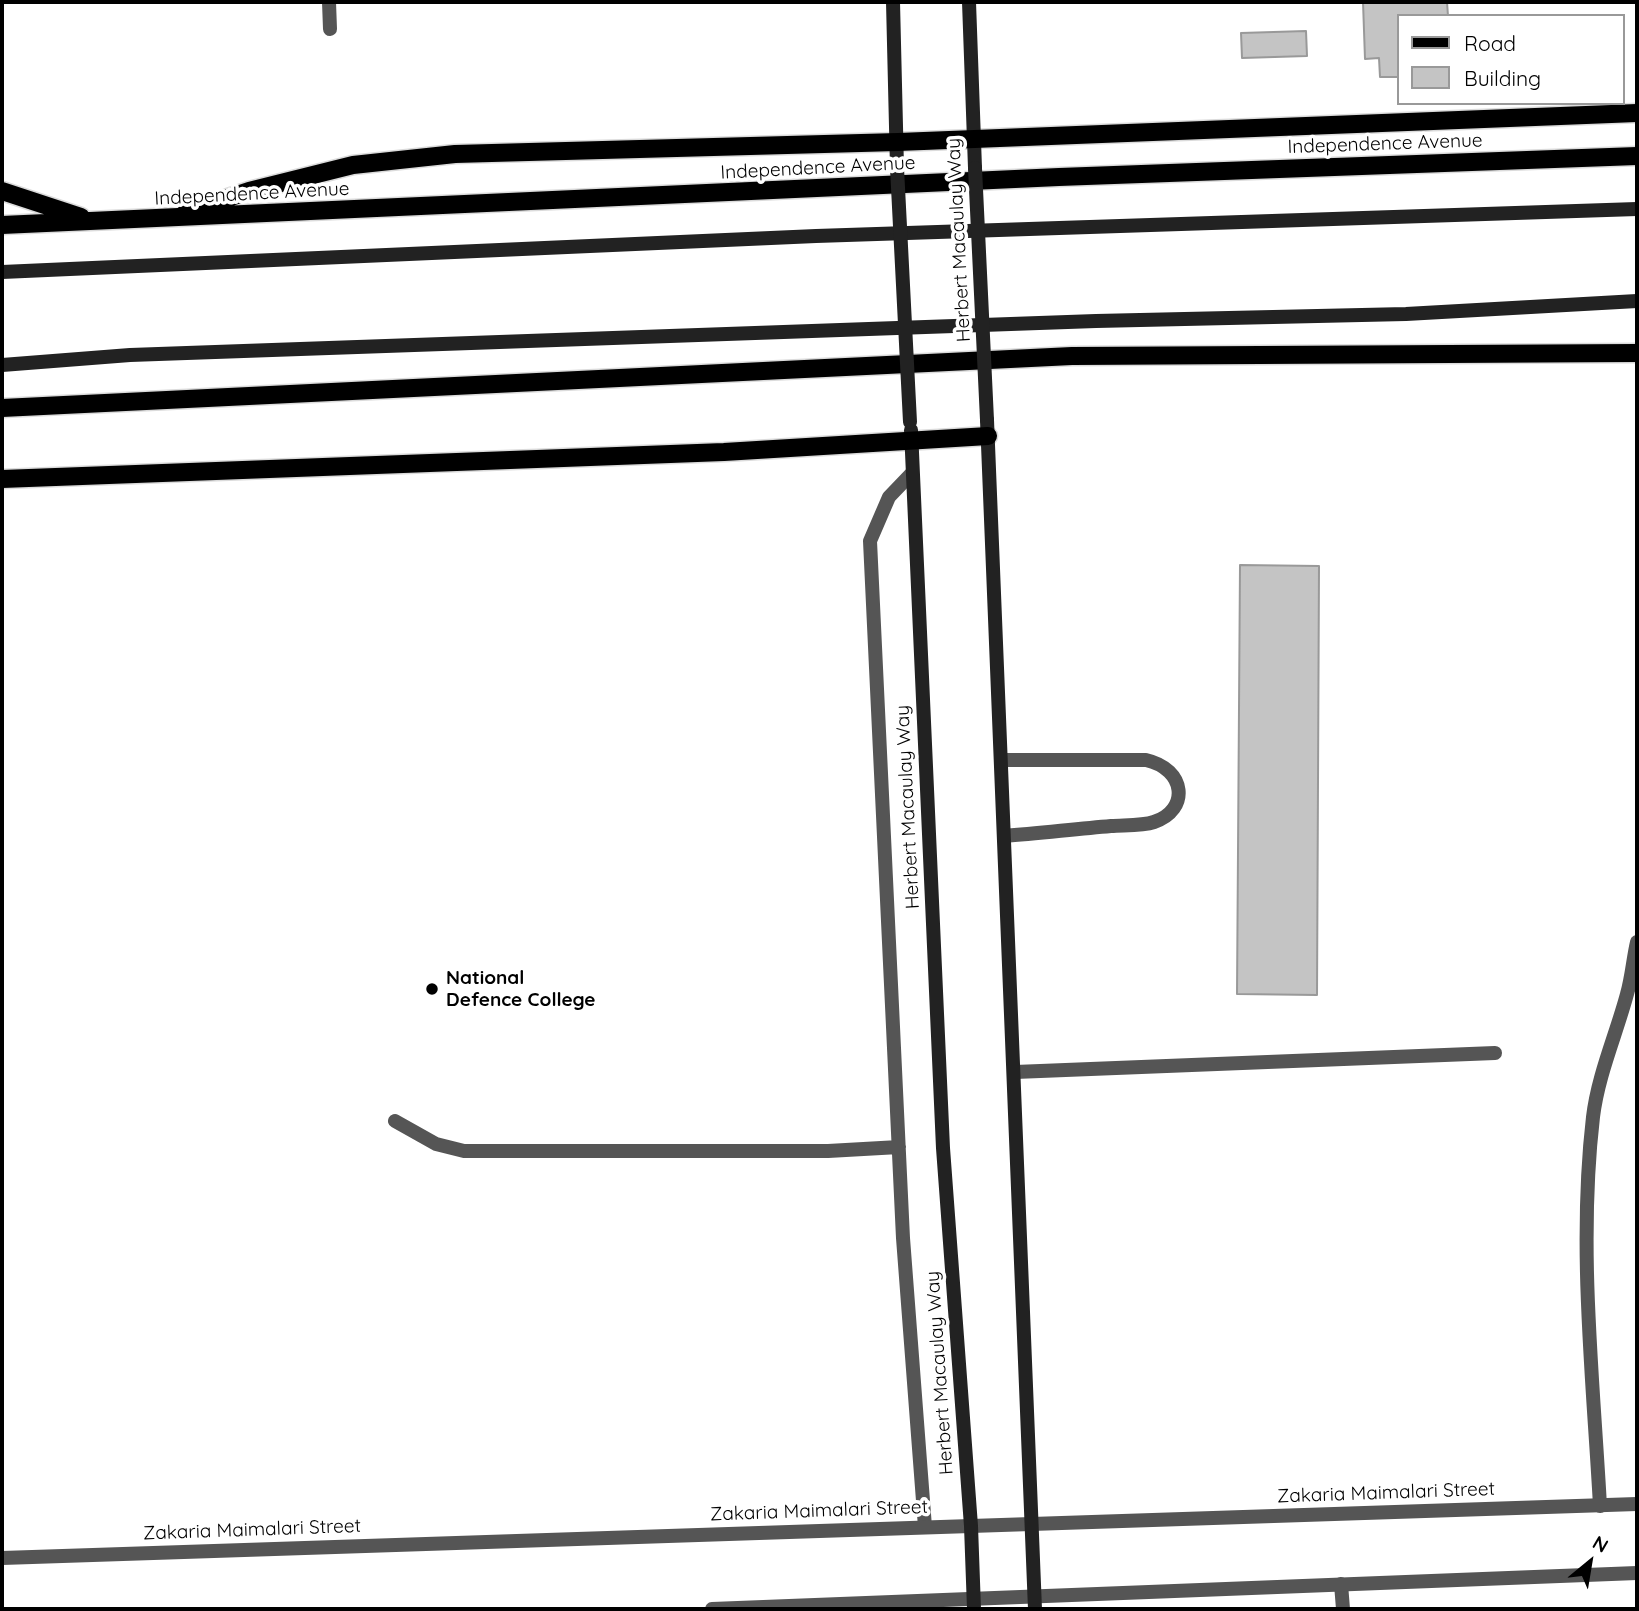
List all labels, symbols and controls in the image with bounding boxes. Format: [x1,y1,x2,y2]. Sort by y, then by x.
legend [1398,14,1625,105]
text: Road [1464,30,1516,56]
text: Building [1464,65,1541,91]
street label: Independence Avenue [1287,129,1483,159]
street label: Herbert Macaulay Way [942,137,976,343]
street label: Independence Avenue [720,152,916,184]
street label: Independence Avenue [154,178,350,210]
street label: Herbert Macaulay Way [891,704,925,910]
place label: National Defence College [446,967,596,1011]
marker: National Defence College [424,981,440,997]
street label: Herbert Macaulay Way [921,1270,959,1476]
street label: Zakaria Maimalari Street [1277,1478,1495,1508]
street label: Zakaria Maimalari Street [710,1496,928,1526]
street label: Zakaria Maimalari Street [143,1515,361,1545]
north arrow [1555,1527,1625,1597]
text: N [1588,1530,1613,1558]

